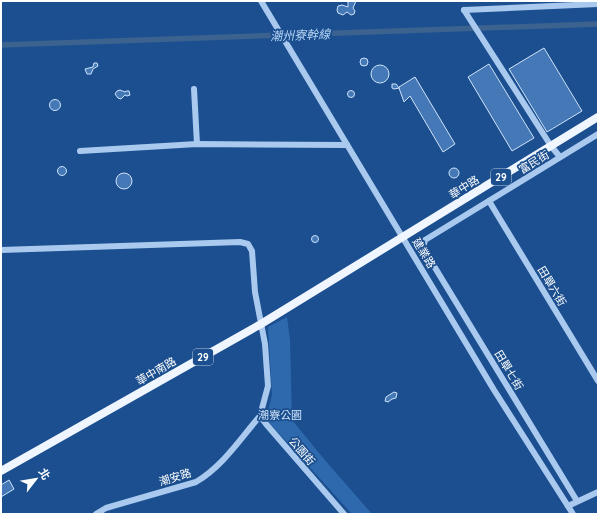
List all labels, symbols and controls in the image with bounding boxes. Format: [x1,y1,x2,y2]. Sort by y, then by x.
water label: 潮州寮幹線 [270,26,332,44]
street label: 富民街 [516,148,552,176]
road number: 29 [491,169,511,185]
street label: 華中路 [446,172,482,202]
street label: 建業路 [410,235,438,271]
street label: 田單六街 [535,264,569,308]
street label: 田單七街 [492,348,526,392]
road number: 29 [193,349,213,365]
street label: 華中南路 [133,354,179,388]
park label: 潮寮公園 [258,408,302,422]
street label: 公園街 [286,434,318,468]
north arrow [16,459,56,499]
street label: 潮安路 [157,465,193,489]
text: 北 [36,466,53,482]

